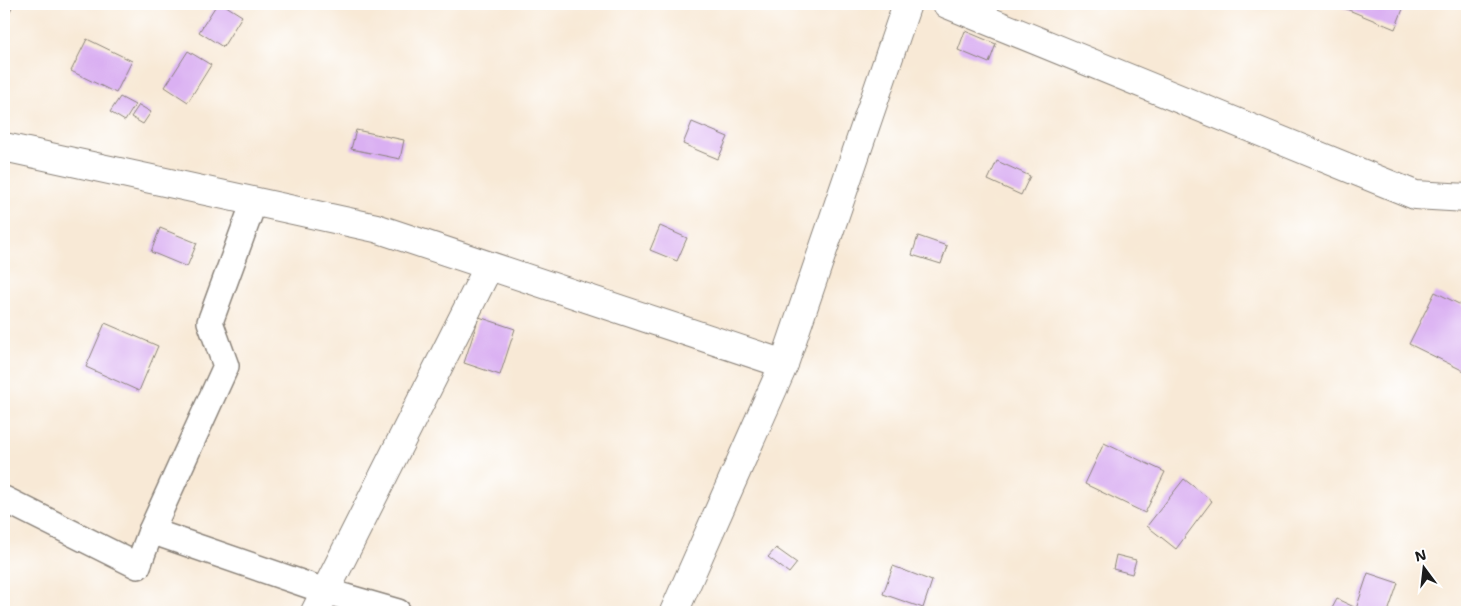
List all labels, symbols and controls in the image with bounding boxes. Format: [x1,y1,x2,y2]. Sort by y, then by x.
north arrow [1398,544,1448,594]
text: N [1413,545,1428,566]

